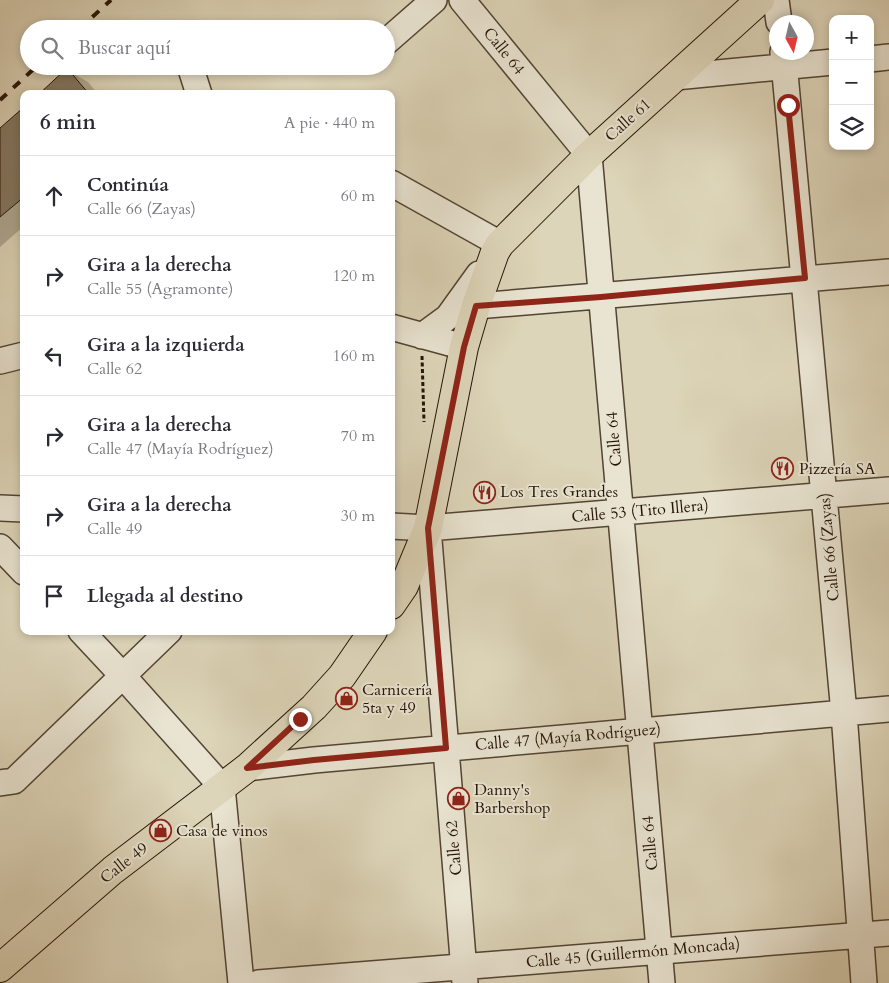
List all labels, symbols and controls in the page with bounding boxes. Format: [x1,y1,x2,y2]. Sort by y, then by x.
north arrow [769,15,814,60]
map controls [829,15,874,150]
button: + [829,15,874,60]
search box [20,20,395,75]
street label: Calle 64 [478,23,530,79]
icon: search [38,34,66,62]
text: Buscar aquí [78,35,171,61]
button: − [829,60,874,105]
street label: Calle 61 [600,93,656,147]
route start [777,94,800,117]
button: layers [829,105,874,150]
text: 6 min [40,108,96,137]
text: A pie · 440 m [284,112,375,134]
text: Continúa [87,172,169,198]
icon: ahead [40,182,68,210]
text: 60 m [341,185,375,207]
text: Calle 66 (Zayas) [87,198,196,220]
text: Gira a la derecha [87,252,232,278]
icon: right [40,262,68,290]
text: 120 m [333,265,375,287]
text: Calle 55 (Agramonte) [87,278,233,300]
text: Gira a la izquierda [87,332,245,358]
icon: left [40,342,68,370]
text: 160 m [333,345,375,367]
text: Calle 62 [87,358,142,380]
street label: Calle 64 [601,411,627,467]
text: Gira a la derecha [87,412,232,438]
icon: right [40,422,68,450]
text: 70 m [341,425,375,447]
text: Calle 47 (Mayía Rodríguez) [87,438,274,460]
restaurant icon: Pizzería SA [771,457,795,481]
place label: Pizzería SA [799,458,876,480]
restaurant icon: Los Tres Grandes [472,480,496,504]
place label: Los Tres Grandes [500,481,618,503]
text: Gira a la derecha [87,492,232,518]
street label: Calle 66 (Zayas) [813,492,845,602]
street label: Calle 53 (Tito Illera) [571,494,709,528]
icon: right [40,502,68,530]
text: 30 m [341,505,375,527]
text: Calle 49 [87,518,142,540]
icon: arrive [40,582,68,610]
text: Llegada al destino [87,583,243,609]
place label: Carnicería 5ta y 49 [362,679,432,719]
shop icon: Carnicería 5ta y 49 [334,687,358,711]
route end [289,708,312,731]
street label: Calle 47 (Mayía Rodríguez) [474,718,662,756]
place label: Danny's Barbershop [474,779,551,819]
shop icon: Danny's Barbershop [446,787,470,811]
street label: Calle 64 [637,815,663,871]
shop icon: Casa de vinos [148,819,172,843]
place label: Casa de vinos [176,820,267,842]
street label: Calle 62 [441,820,467,876]
street label: Calle 49 [95,837,153,889]
street label: Calle 45 (Guillermón Moncada) [525,933,741,973]

